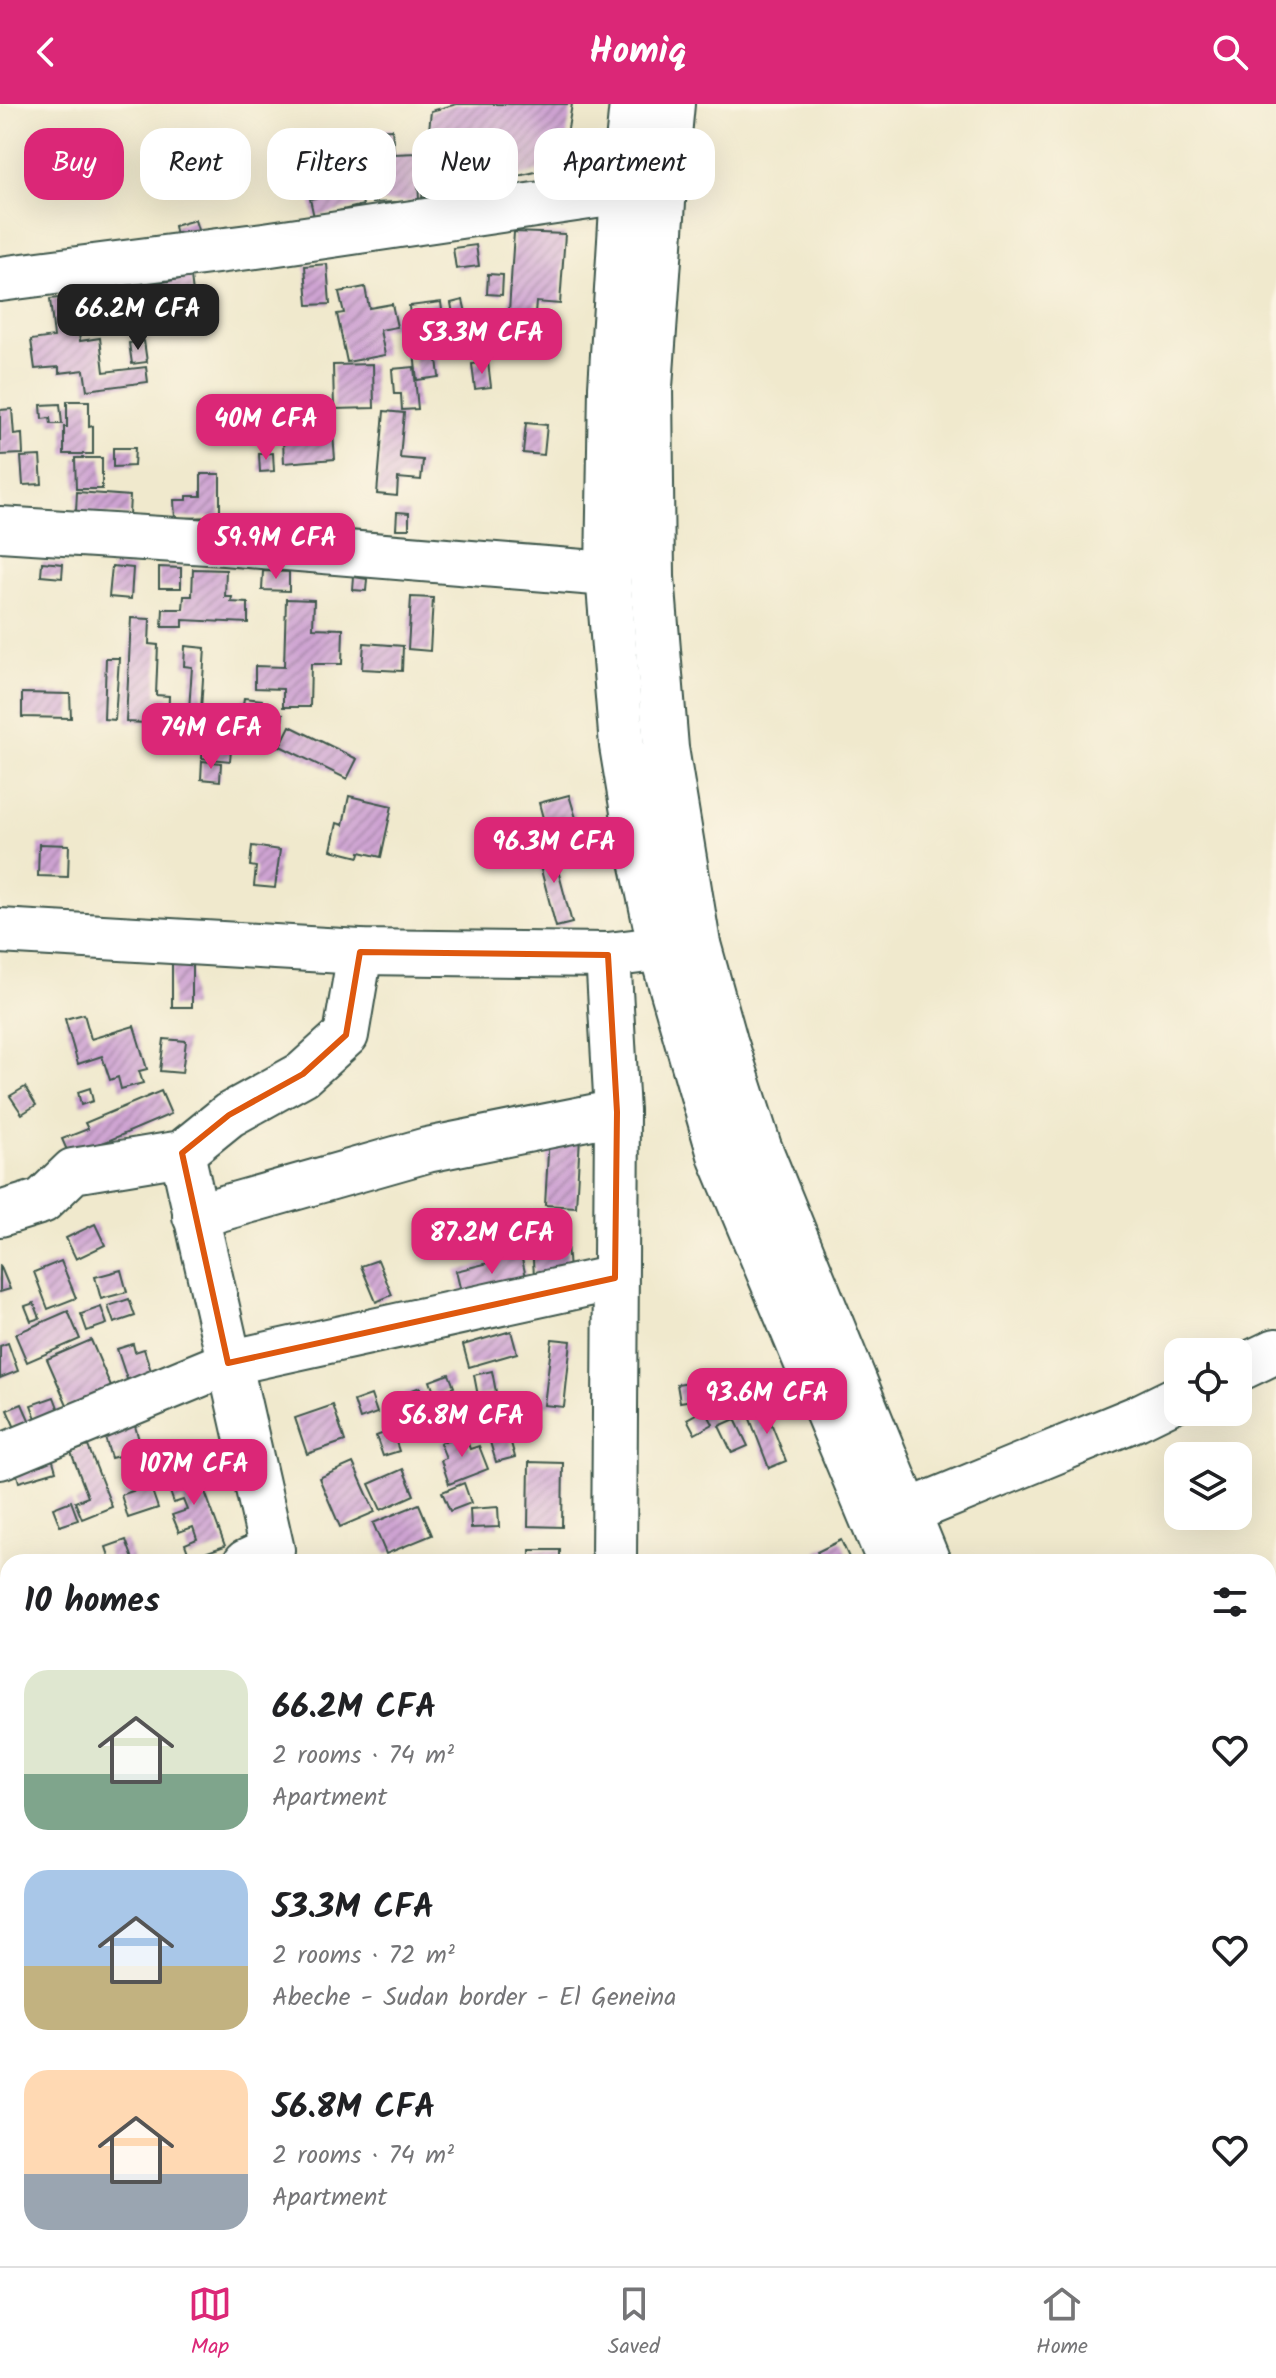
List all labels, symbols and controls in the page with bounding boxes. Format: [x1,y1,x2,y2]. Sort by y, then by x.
text: Homiq [589,24,687,81]
icon: back [24,30,68,74]
icon: search [1208,30,1252,74]
chip: Buy [24,128,124,200]
chip: Rent [140,128,251,200]
chip: Filters [267,128,396,200]
chip: New [412,128,518,200]
chip: Apartment [534,128,715,200]
pin: 66.2M CFA [46,284,230,352]
text: 66.2M CFA [75,289,201,331]
pin: 53.3M CFA [390,308,574,376]
text: 53.3M CFA [420,313,544,355]
pin: 40M CFA [192,394,340,462]
text: 40M CFA [214,399,318,441]
pin: 59.9M CFA [184,513,368,581]
text: 59.9M CFA [215,518,337,560]
pin: 74M CFA [137,703,285,771]
text: 74M CFA [160,708,262,750]
pin: 96.3M CFA [462,817,646,885]
text: 96.3M CFA [492,822,616,864]
pin: 87.2M CFA [400,1208,584,1276]
text: 87.2M CFA [429,1213,555,1255]
map controls [1164,1338,1252,1530]
button: locate [1164,1338,1252,1426]
pin: 93.6M CFA [675,1368,859,1436]
text: 93.6M CFA [705,1373,829,1415]
pin: 56.8M CFA [370,1391,554,1459]
text: 56.8M CFA [400,1396,524,1438]
pin: 107M CFA [111,1439,277,1507]
button: layers [1164,1442,1252,1530]
text: 107M CFA [139,1444,249,1486]
text: 10 homes [24,1575,160,1629]
icon: filters [1208,1580,1252,1624]
text: 66.2M CFA [272,1681,436,1735]
icon: home [88,1702,184,1798]
icon: heart [1208,1728,1252,1772]
text: 2 rooms · 74 m² [272,1735,454,1777]
text: Apartment [272,1777,387,1819]
text: 53.3M CFA [272,1881,434,1935]
icon: home [88,1902,184,1998]
icon: heart [1208,1928,1252,1972]
text: 2 rooms · 72 m² [272,1935,455,1977]
text: Abeche - Sudan border - El Geneina [272,1977,676,2019]
text: 56.8M CFA [272,2081,435,2135]
icon: home [88,2102,184,2198]
icon: heart [1208,2128,1252,2172]
text: 2 rooms · 74 m² [272,2135,454,2177]
text: Apartment [272,2177,387,2219]
tab: Map [188,2282,232,2365]
tab: Saved [608,2282,660,2365]
tab: Home [1036,2282,1088,2365]

